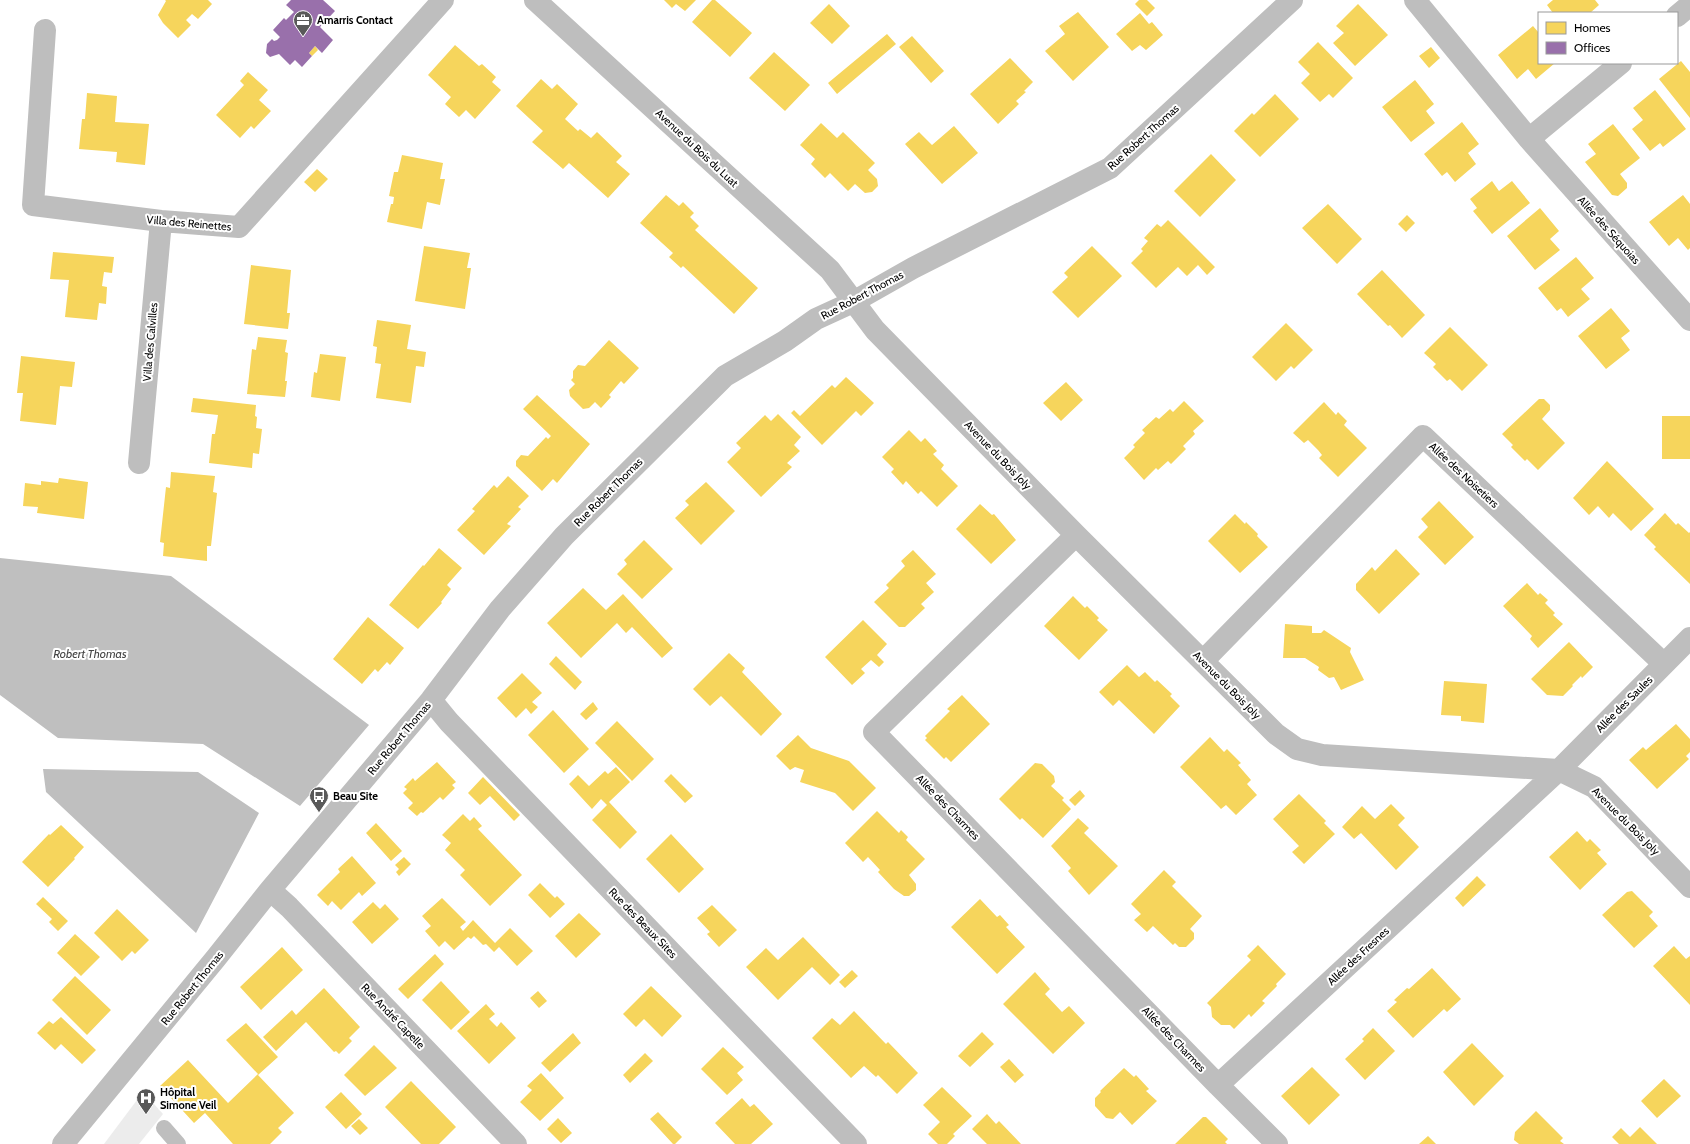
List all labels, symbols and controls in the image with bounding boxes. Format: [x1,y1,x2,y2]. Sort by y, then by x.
office icon: Amarris Contact [292,9,314,37]
legend [1538,12,1678,64]
place label: Amarris Contact [317,13,393,27]
text: Homes [1574,20,1611,35]
text: Offices [1574,40,1610,55]
street label: Rue Robert Thomas [1104,101,1182,173]
street label: Avenue du Bois du Luat [653,106,742,190]
street label: Allée des Séquoias [1575,193,1643,267]
street label: Villa des Reinettes [146,212,232,234]
street label: Rue Robert Thomas [818,267,906,323]
street label: Villa des Calvilles [140,302,160,382]
street label: Avenue du Bois Joly [962,418,1035,493]
street label: Allée des Noisetiers [1426,439,1502,511]
street label: Rue Robert Thomas [571,454,646,529]
water label: Robert Thomas [53,646,127,661]
street label: Avenue du Bois Joly [1190,648,1264,722]
street label: Allée des Saules [1593,672,1656,735]
street label: Rue Robert Thomas [364,698,434,778]
street label: Allée des Charmes [913,771,983,843]
street label: Avenue du Bois Joly [1589,784,1663,858]
bus stop icon: Beau Site [308,785,330,813]
place label: Beau Site [333,789,378,803]
street label: Rue des Beaux Sites [606,885,681,961]
street label: Allée des Fresnes [1324,923,1392,988]
street label: Rue Robert Thomas [158,948,227,1028]
street label: Rue André Capelle [358,980,428,1052]
street label: Allée des Charmes [1139,1003,1209,1075]
place label: Hôpital Simone Veil [160,1085,217,1112]
hospital icon: Hôpital Simone Veil [135,1087,157,1115]

